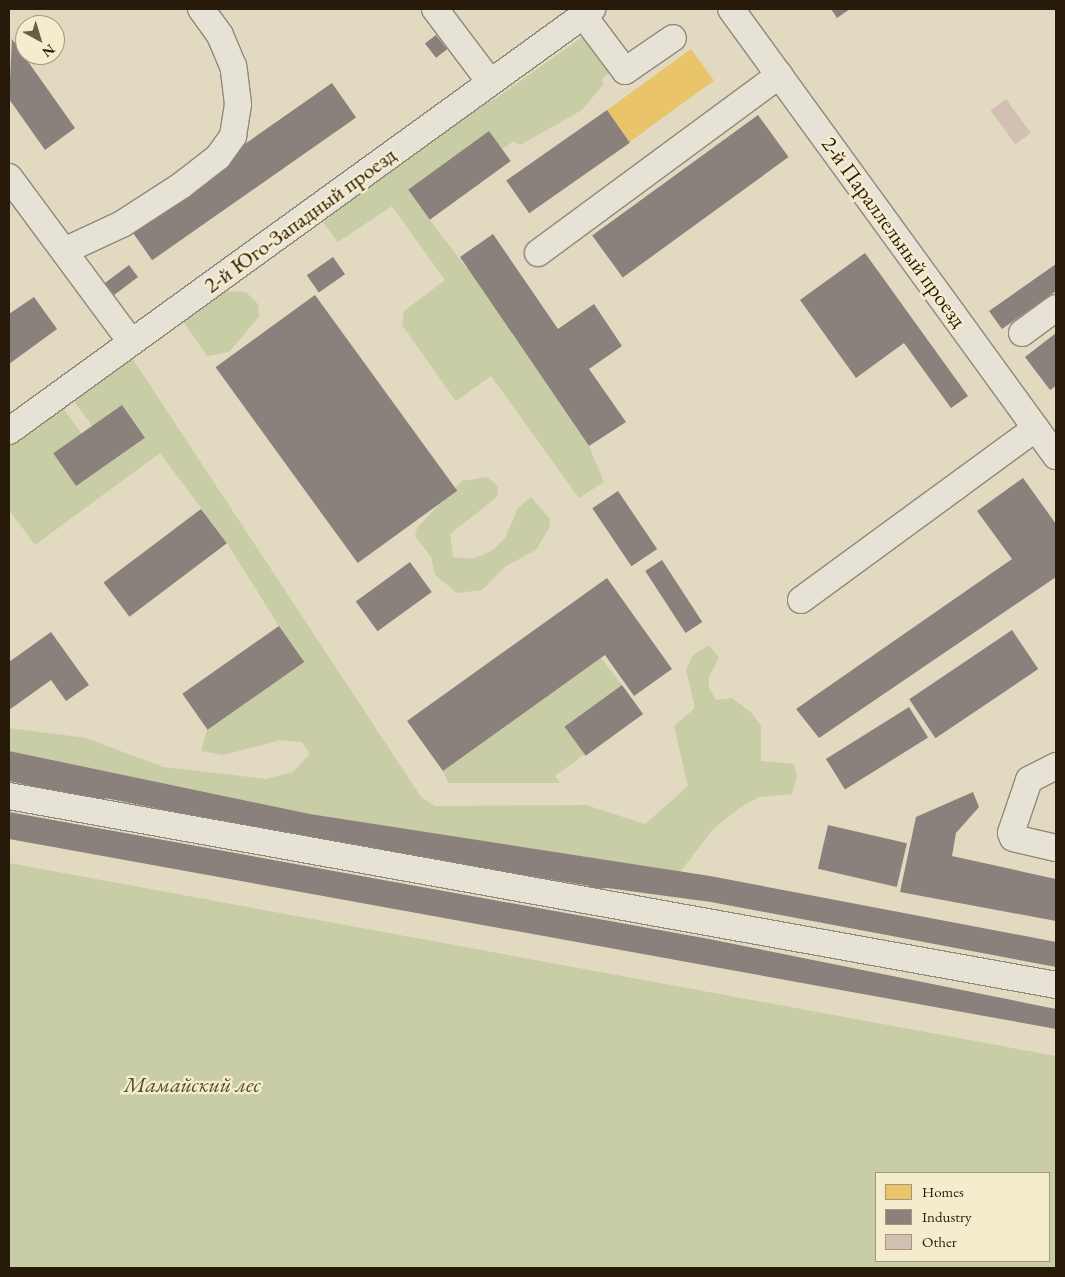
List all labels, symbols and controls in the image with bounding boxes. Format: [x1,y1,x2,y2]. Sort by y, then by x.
north arrow [15,15,65,65]
text: N [39,40,59,61]
street label: 2-й Параллельный проезд [816,132,972,332]
street label: 2-й Юго-Западный проезд [199,142,401,298]
park label: Мамайский лес [124,1072,260,1098]
legend [875,1172,1050,1262]
text: Homes [922,1182,964,1201]
text: Industry [922,1207,972,1226]
text: Other [922,1232,957,1251]

